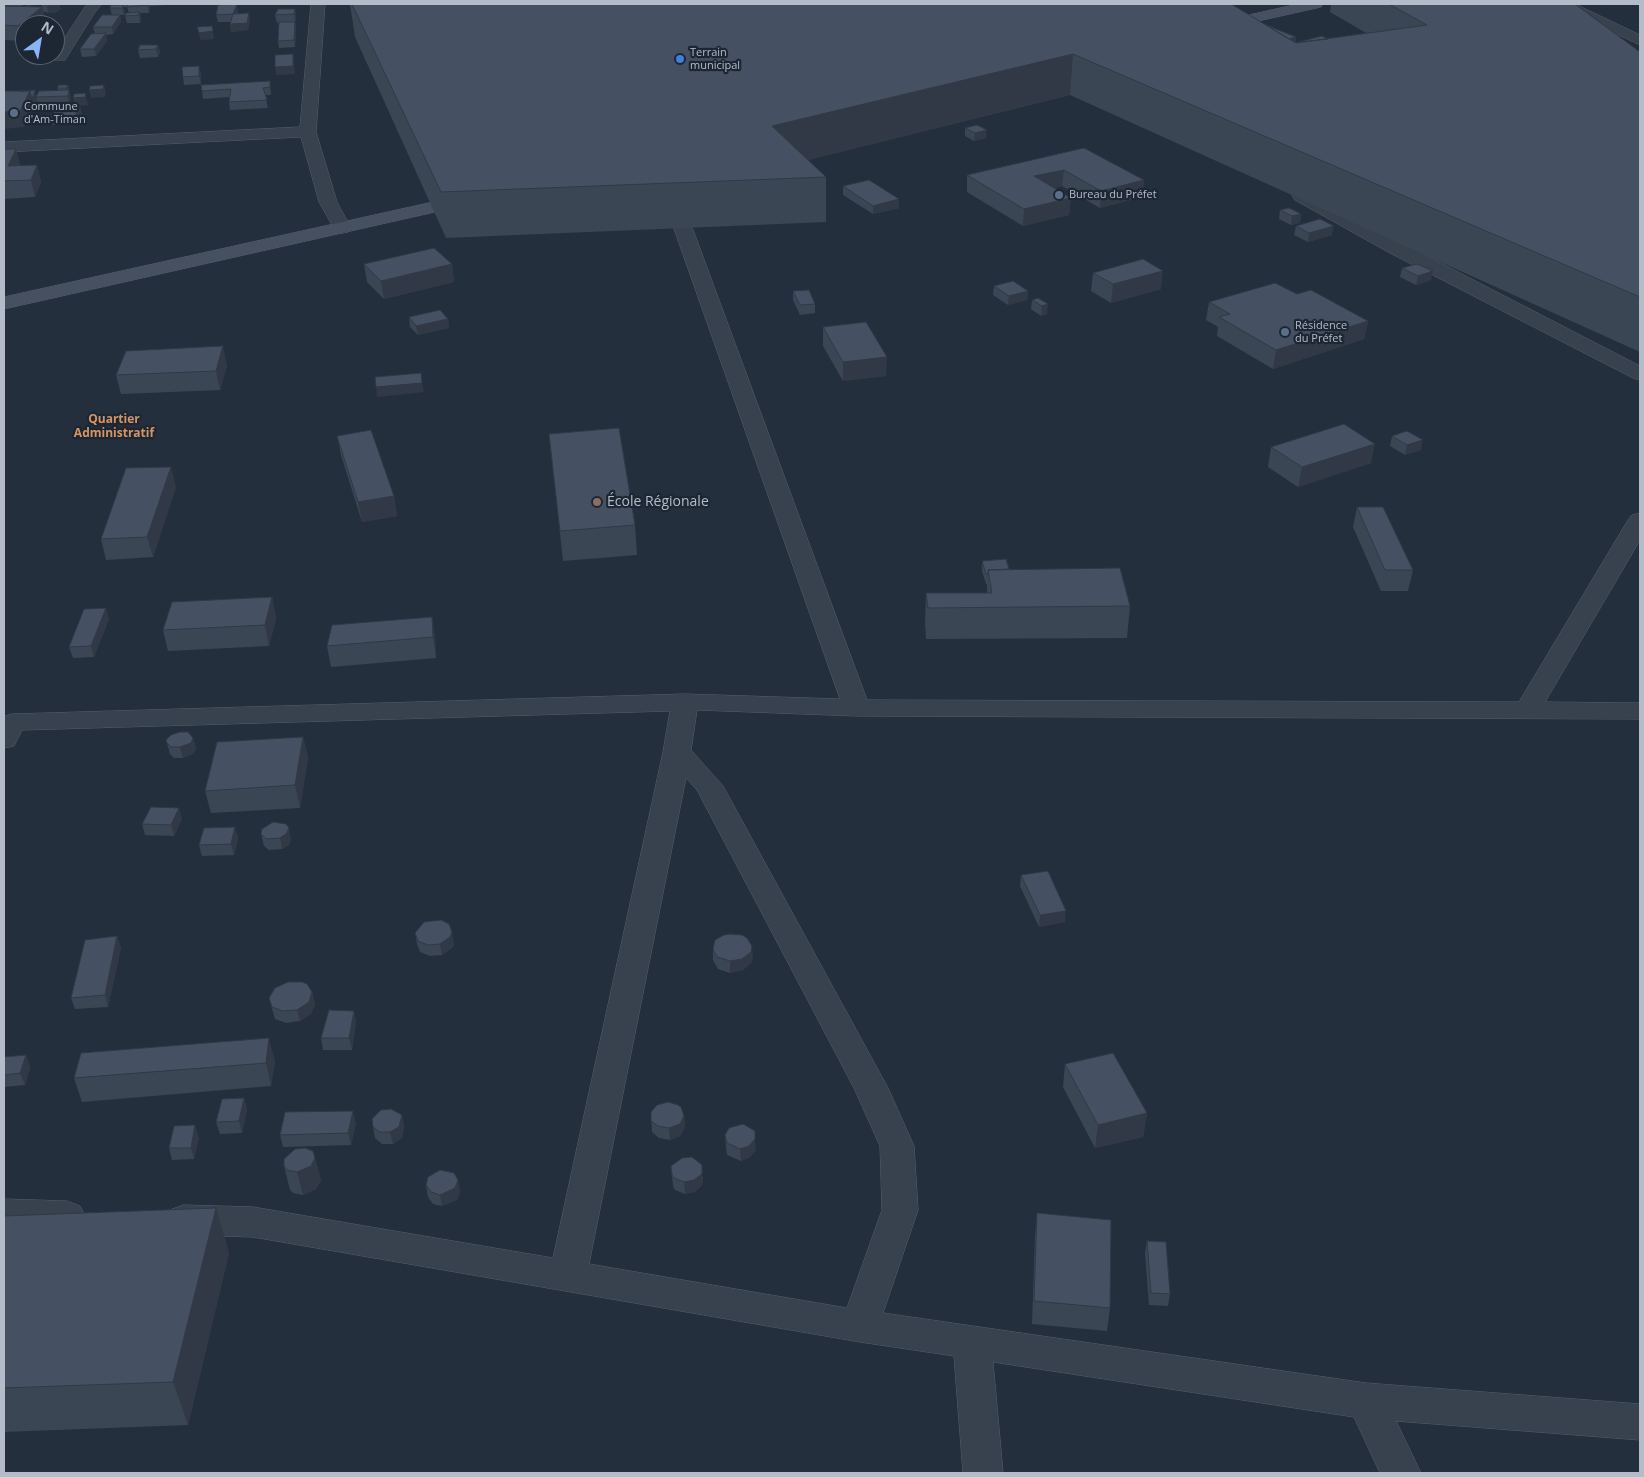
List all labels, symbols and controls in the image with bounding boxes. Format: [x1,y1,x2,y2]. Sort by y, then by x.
north arrow [15,15,65,65]
text: N [38,17,58,39]
place label: Terrain municipal [690,46,740,72]
marker: Terrain municipal [674,53,686,65]
place label: Commune d'Am-Timan [24,100,86,126]
marker: Commune d'Am-Timan [8,107,20,119]
place label: Bureau du Préfet [1069,188,1157,202]
marker: Bureau du Préfet [1053,189,1065,201]
place label: Résidence du Préfet [1295,319,1347,345]
marker: Résidence du Préfet [1279,326,1291,338]
district label: Quartier Administratif [74,413,154,441]
place label: École Régionale [607,494,709,510]
marker: École Régionale [591,496,603,508]

